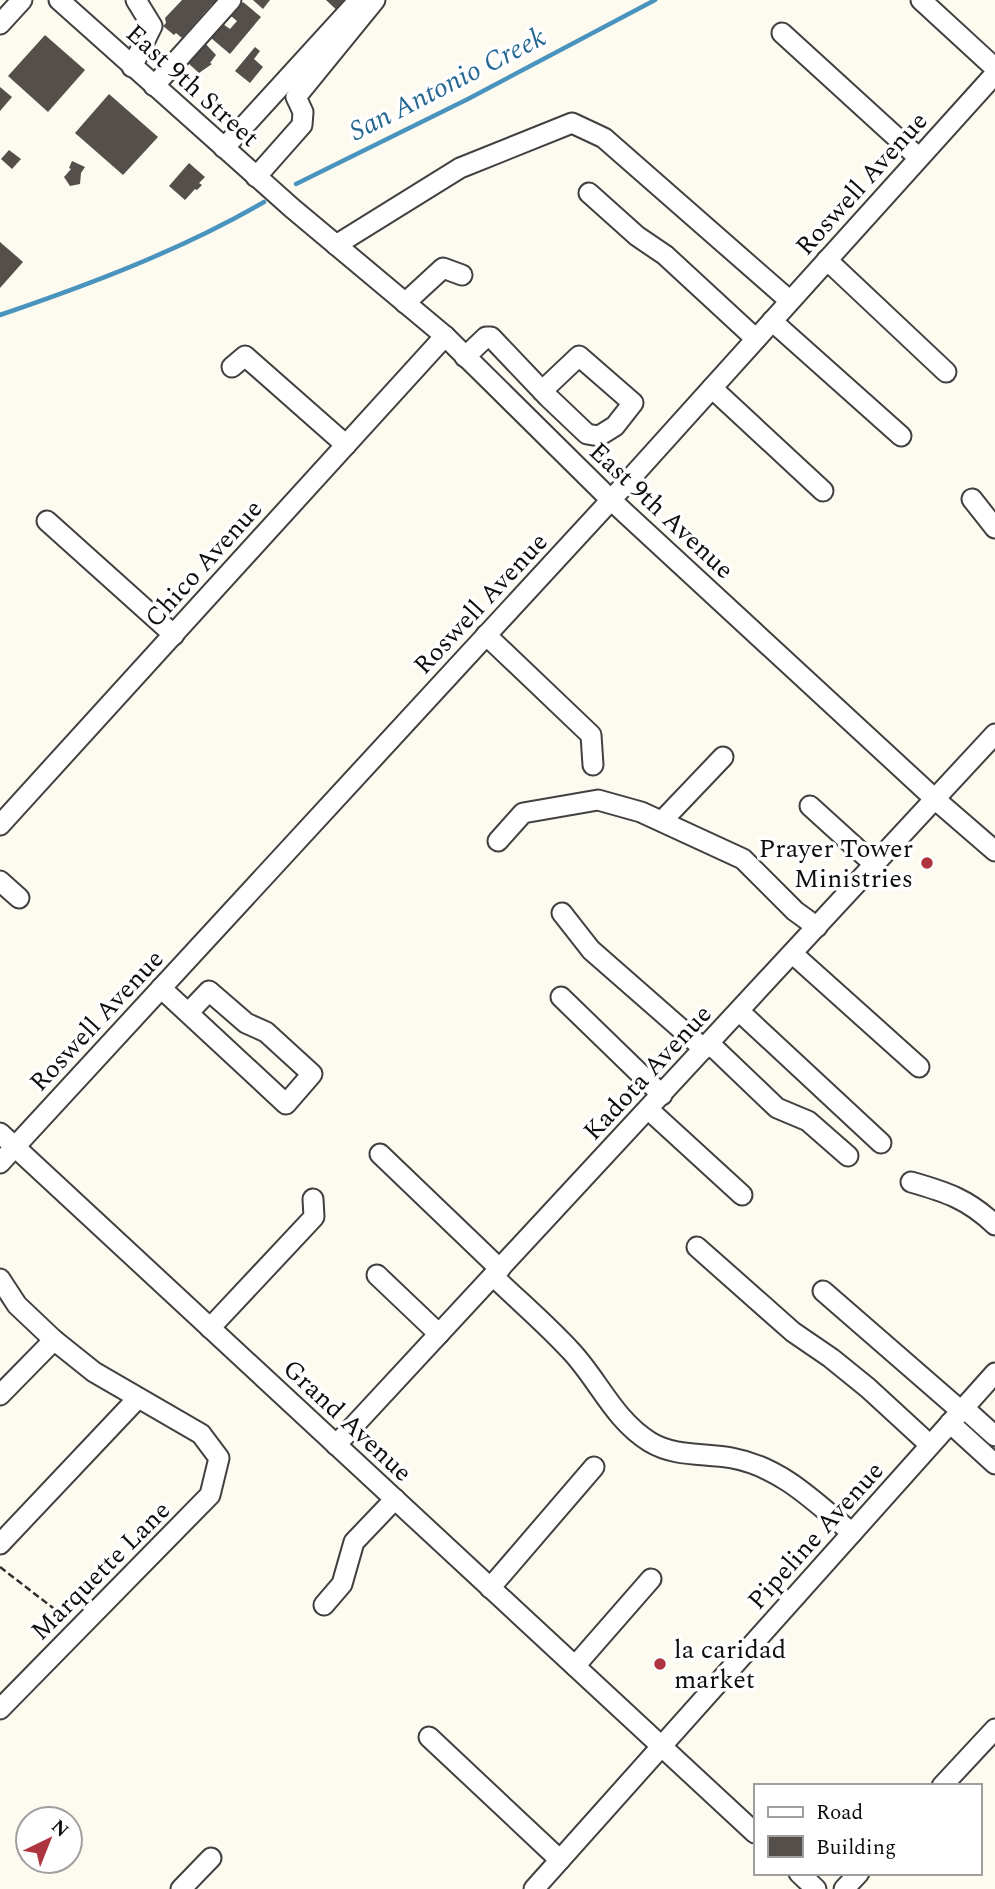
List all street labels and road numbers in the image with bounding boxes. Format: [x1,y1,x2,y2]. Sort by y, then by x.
street label: East 9th Street [116,15,268,157]
street label: Roswell Avenue [786,103,938,265]
street label: East 9th Avenue [580,433,743,589]
street label: Chico Avenue [135,491,272,637]
street label: Roswell Avenue [404,523,558,684]
street label: Roswell Avenue [20,940,174,1101]
street label: Kadota Avenue [574,996,722,1150]
street label: Grand Avenue [273,1350,421,1492]
street label: Pipeline Avenue [738,1452,894,1619]
street label: Marquette Lane [22,1492,180,1650]

